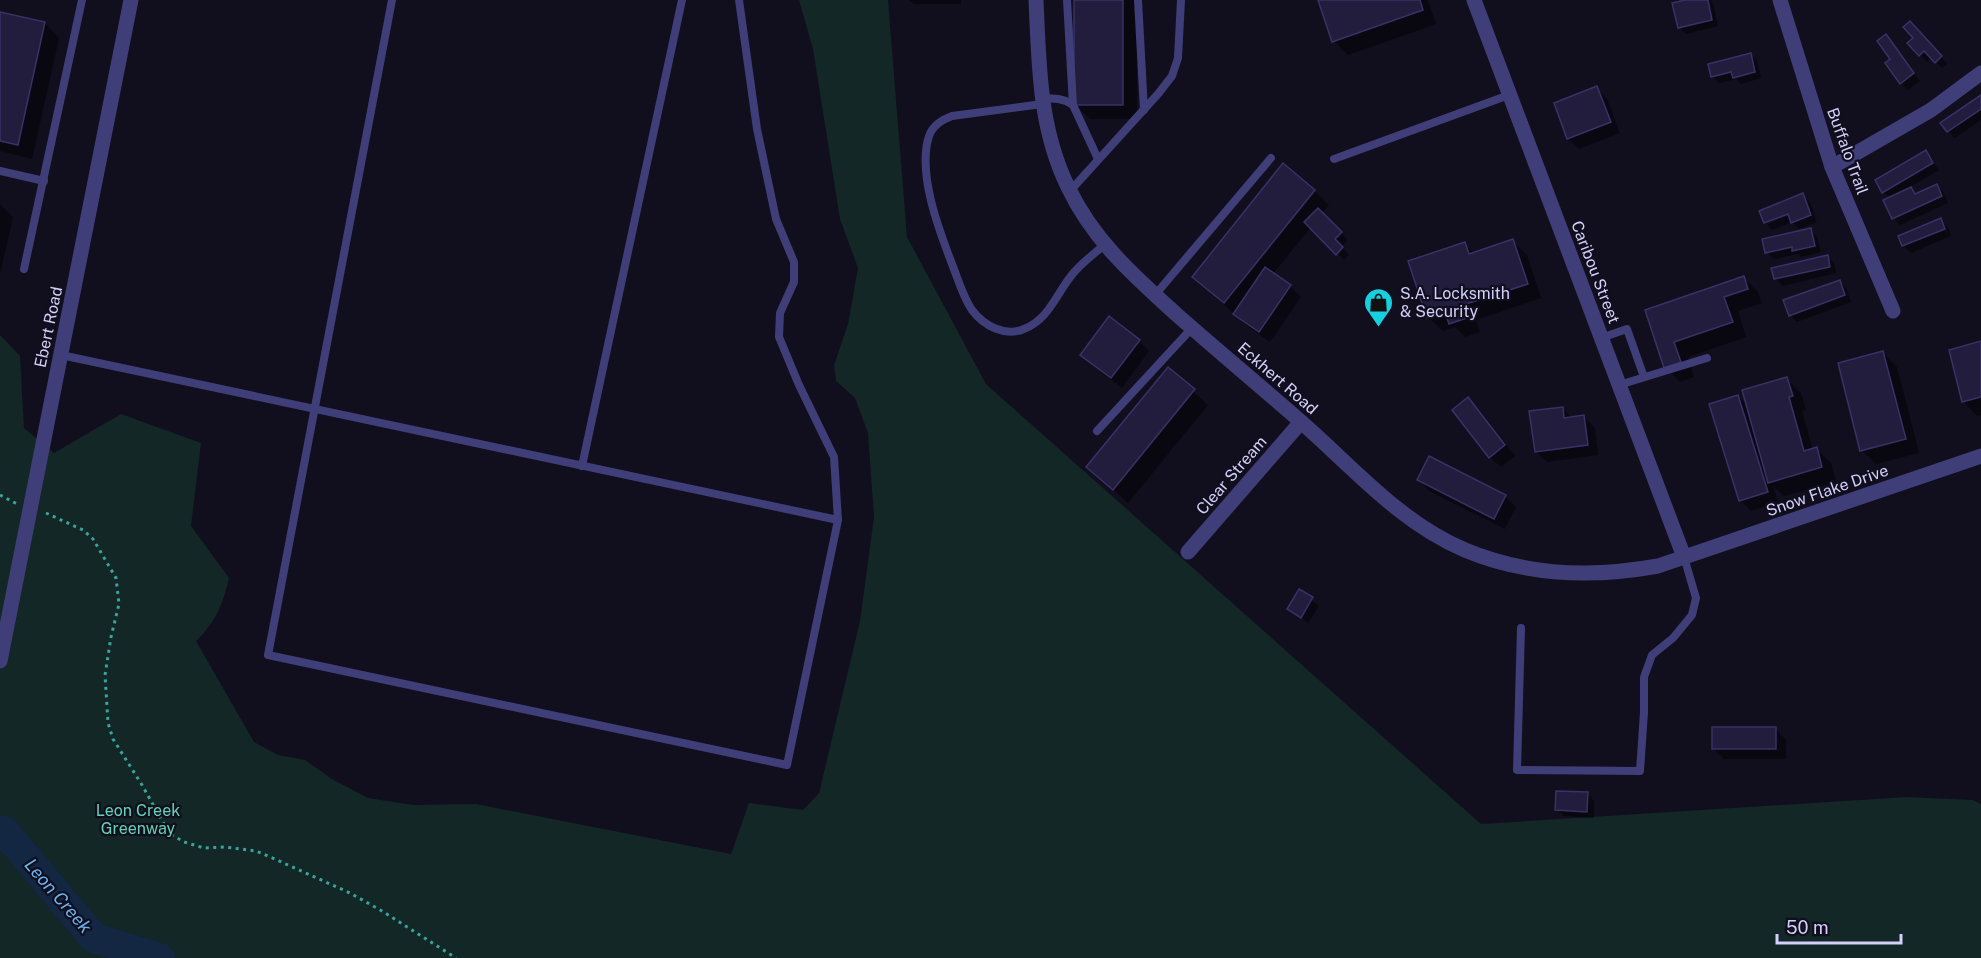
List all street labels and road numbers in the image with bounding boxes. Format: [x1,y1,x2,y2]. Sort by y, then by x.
street label: Buffalo Trail [1823,105,1872,197]
street label: Caribou Street [1567,218,1624,326]
street label: Ebert Road [31,285,66,369]
street label: Eckhert Road [1234,338,1322,418]
street label: Clear Stream [1192,432,1271,518]
street label: Snow Flake Drive [1764,461,1891,520]

